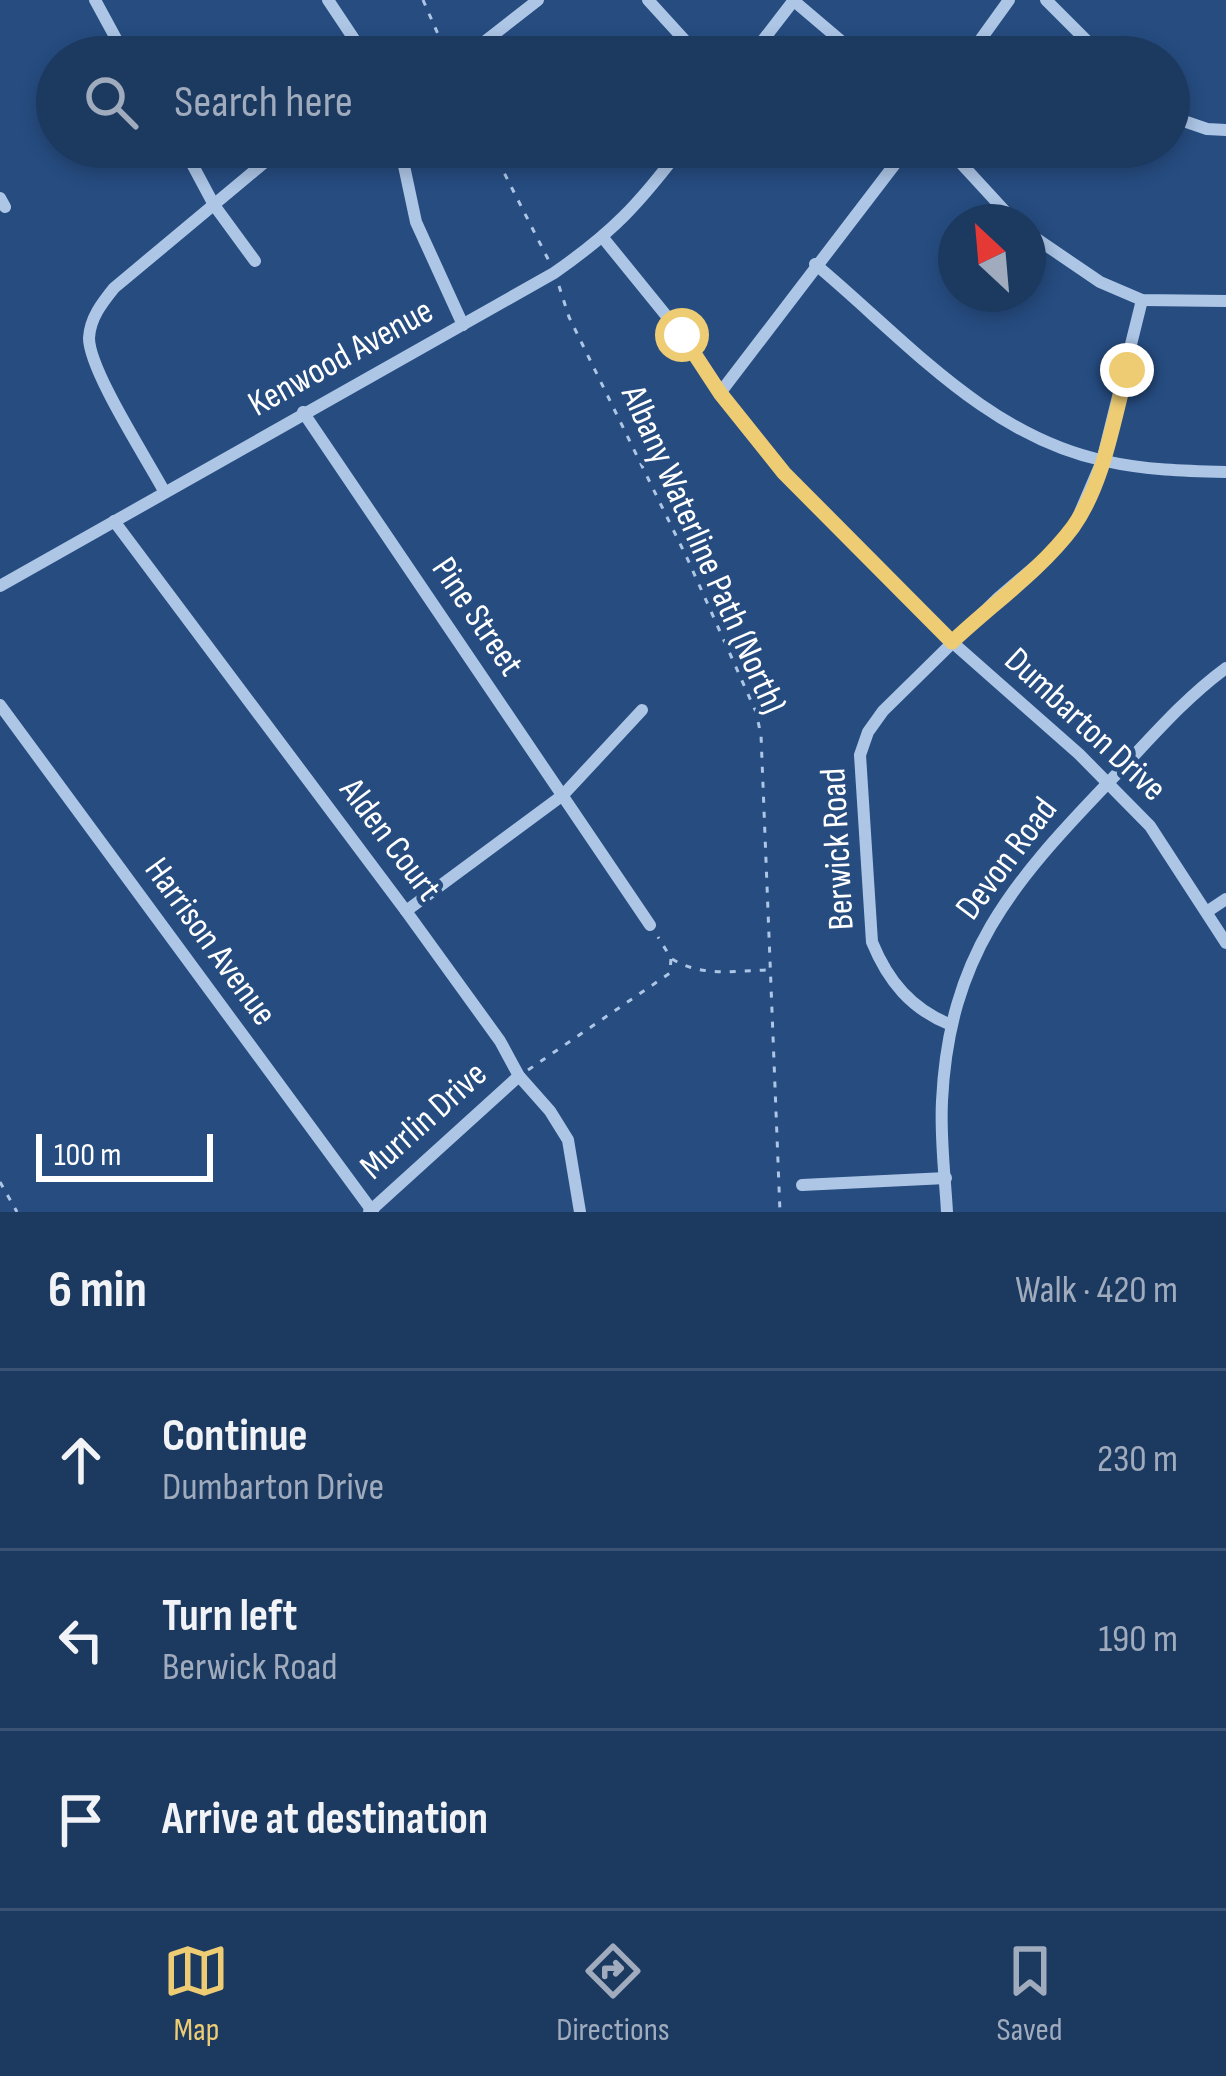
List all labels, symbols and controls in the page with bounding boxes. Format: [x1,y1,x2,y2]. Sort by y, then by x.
search box [36,36,1190,168]
icon: search [78,69,144,135]
text: Search here [174,75,353,130]
north arrow [938,204,1046,312]
street label: Kenwood Avenue [241,290,441,426]
route start [655,308,709,362]
route end [1100,343,1154,397]
street label: Albany Waterline Path (North) [611,378,795,721]
street label: Pine Street [422,550,532,684]
street label: Dumbarton Drive [995,639,1175,811]
street label: Berwick Road [812,767,864,931]
street label: Alden Court [329,770,450,910]
street label: Devon Road [947,790,1067,928]
street label: Harrison Avenue [135,850,285,1034]
street label: Murrlin Drive [352,1053,496,1189]
scale bar [36,1128,213,1181]
text: 100 m [54,1135,121,1175]
text: 6 min [48,1260,147,1321]
text: Walk · 420 m [1015,1267,1178,1314]
text: Continue [162,1409,308,1464]
icon: ahead [48,1427,114,1493]
text: 230 m [1097,1436,1178,1483]
text: Dumbarton Drive [162,1464,384,1511]
text: Turn left [162,1589,297,1644]
icon: left [48,1607,114,1673]
text: 190 m [1098,1616,1178,1663]
text: Berwick Road [162,1644,338,1691]
icon: arrive [48,1787,114,1853]
text: Arrive at destination [162,1792,488,1847]
tab: Map [163,1938,229,2050]
tab: Directions [556,1938,670,2050]
tab: Saved [996,1938,1063,2050]

